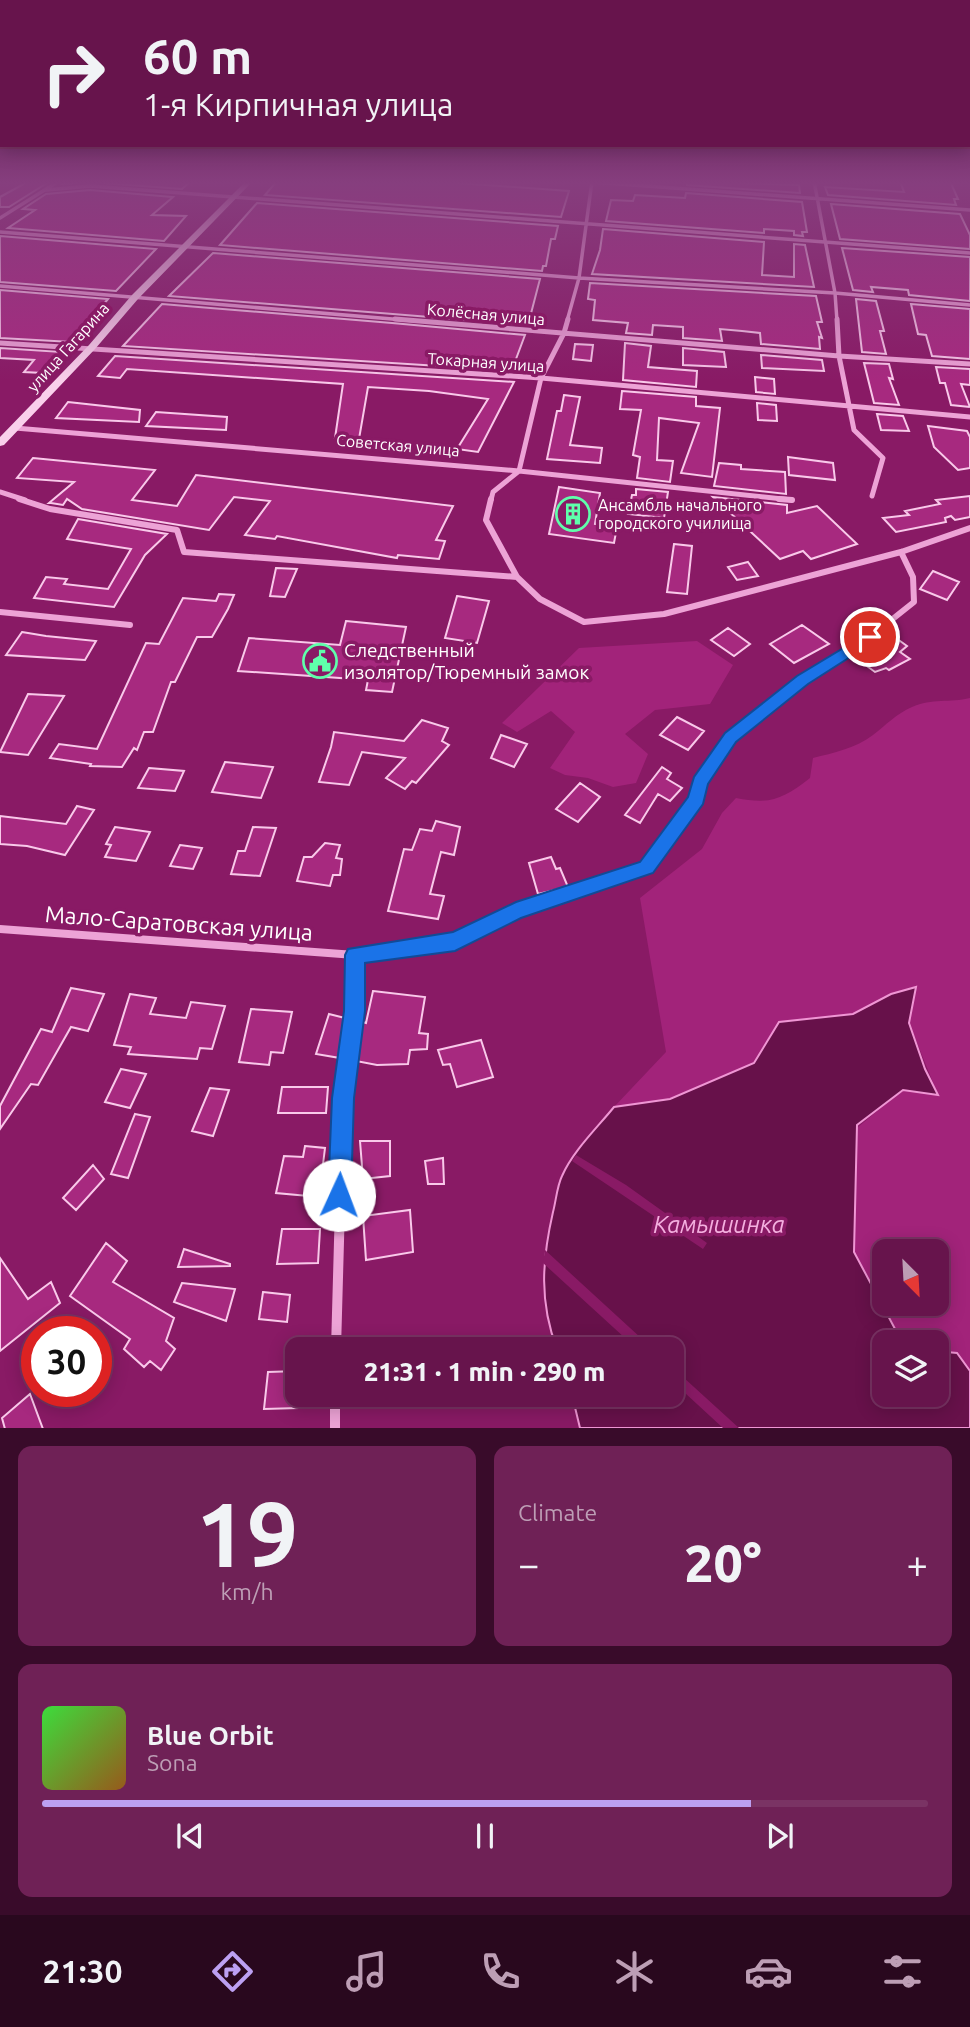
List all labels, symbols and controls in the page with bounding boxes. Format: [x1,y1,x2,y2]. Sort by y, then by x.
icon: right [28,28,119,119]
text: 60 m [143,28,252,83]
text: 1-я Кирпичная улица [143,86,453,122]
street label: улица Гагарина [23,299,113,395]
street label: Колёсная улица [426,300,546,328]
street label: Токарная улица [427,349,545,375]
street label: Советская улица [336,431,460,459]
building icon: Ансамбль начального городского училища [554,495,592,533]
place label: Ансамбль начального городского училища [598,496,762,532]
pin [840,607,900,667]
icon: arrive [851,618,889,656]
place label: Следственный изолятор/Тюремный замок [344,639,589,683]
public building icon: Следственный изолятор/Тюремный замок [301,642,339,680]
street label: Мало-Саратовская улица [44,901,314,945]
position arrow [302,1158,376,1232]
water label: Камышинка [653,1211,785,1238]
north arrow [872,1239,948,1316]
map controls [872,1239,949,1407]
speed limit sign: 30 [21,1316,112,1407]
button: layers [872,1330,949,1407]
text: 21:31 · 1 min · 290 m [364,1357,605,1386]
text: 19 [196,1482,298,1584]
text: Climate [518,1500,597,1525]
text: 20° [684,1534,762,1592]
text: − [518,1543,539,1585]
text: + [907,1543,928,1585]
text: km/h [220,1579,274,1604]
text: Blue Orbit [147,1721,274,1750]
text: Sona [147,1750,197,1775]
icon: previous [171,1817,209,1855]
icon: pause [466,1817,504,1855]
icon: next [761,1817,799,1855]
icon: directions [208,1947,257,1996]
icon: music [342,1947,391,1996]
icon: phone [476,1947,525,1996]
icon: climate [610,1947,659,1996]
icon: car [744,1947,793,1996]
icon: filters [878,1947,927,1996]
text: 21:30 [43,1953,123,1989]

